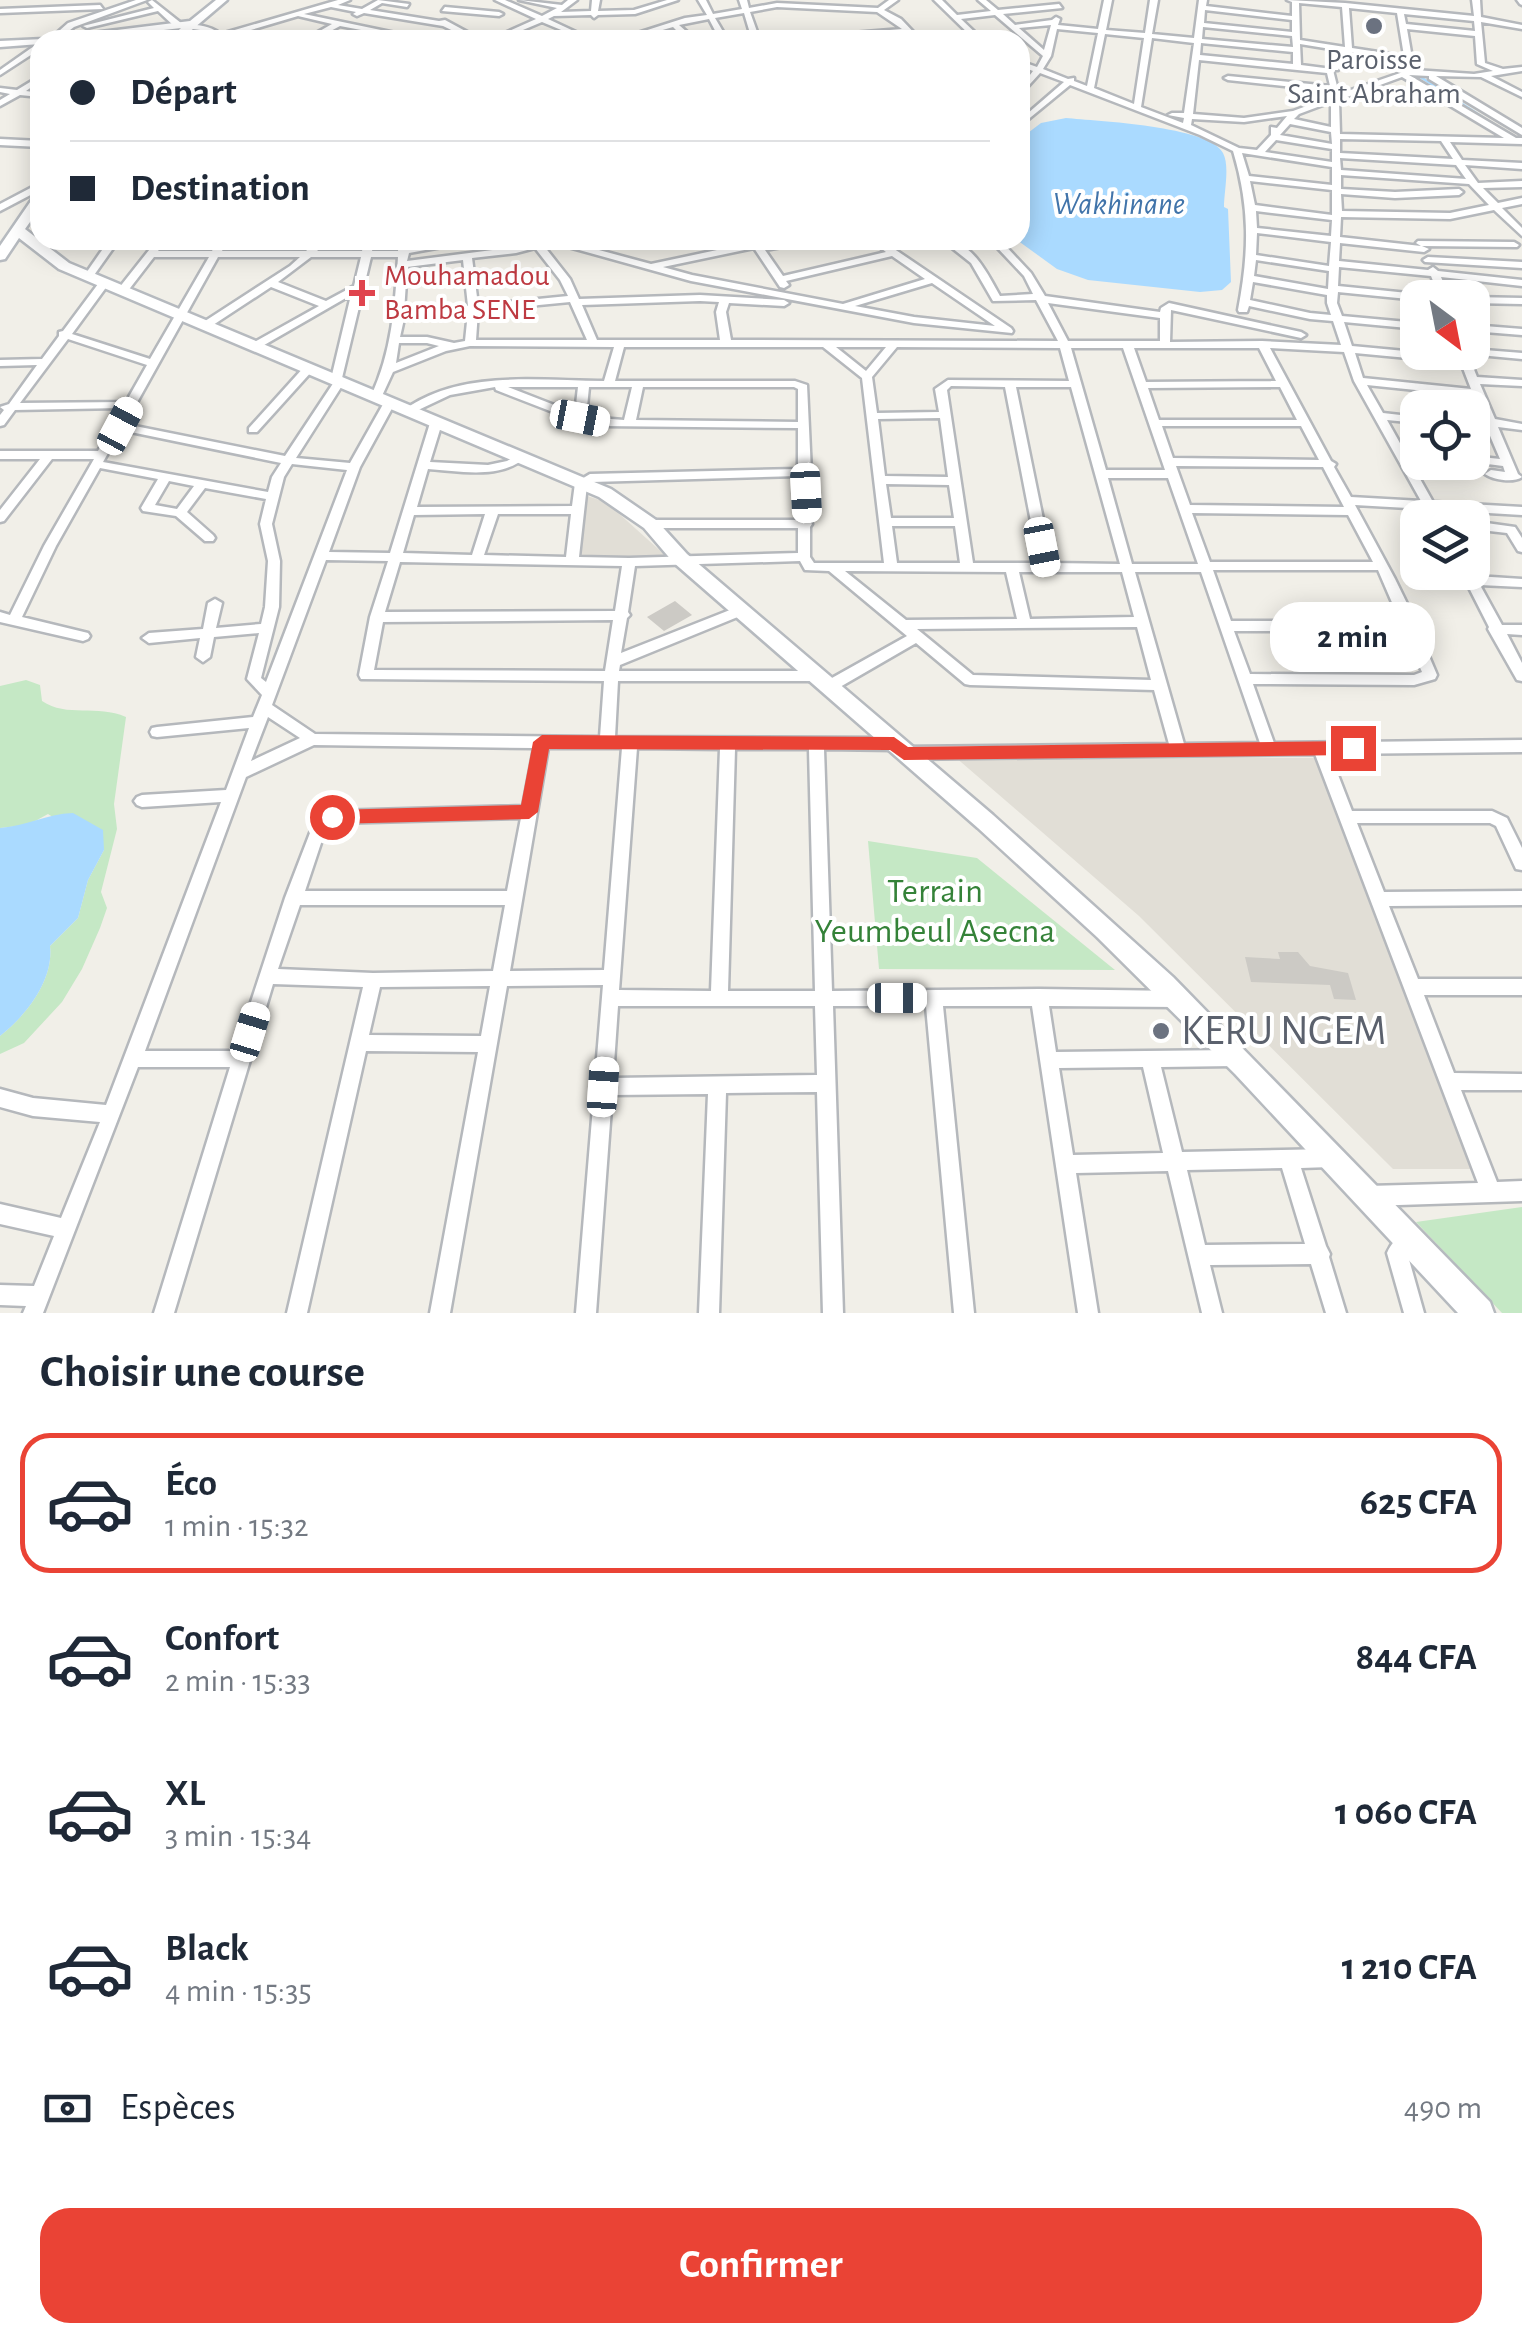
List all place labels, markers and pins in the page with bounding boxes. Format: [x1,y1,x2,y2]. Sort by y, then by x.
marker: Paroisse Saint Abraham [1363,15,1385,37]
place label: Paroisse Saint Abraham [1287,45,1461,109]
place label: Mouhamadou Bamba SENE [384,261,550,325]
marker: Mouhamadou Bamba SENE [349,280,375,306]
place label: KERU NGEM [1181,1010,1386,1052]
marker: KERU NGEM [1150,1020,1172,1042]

